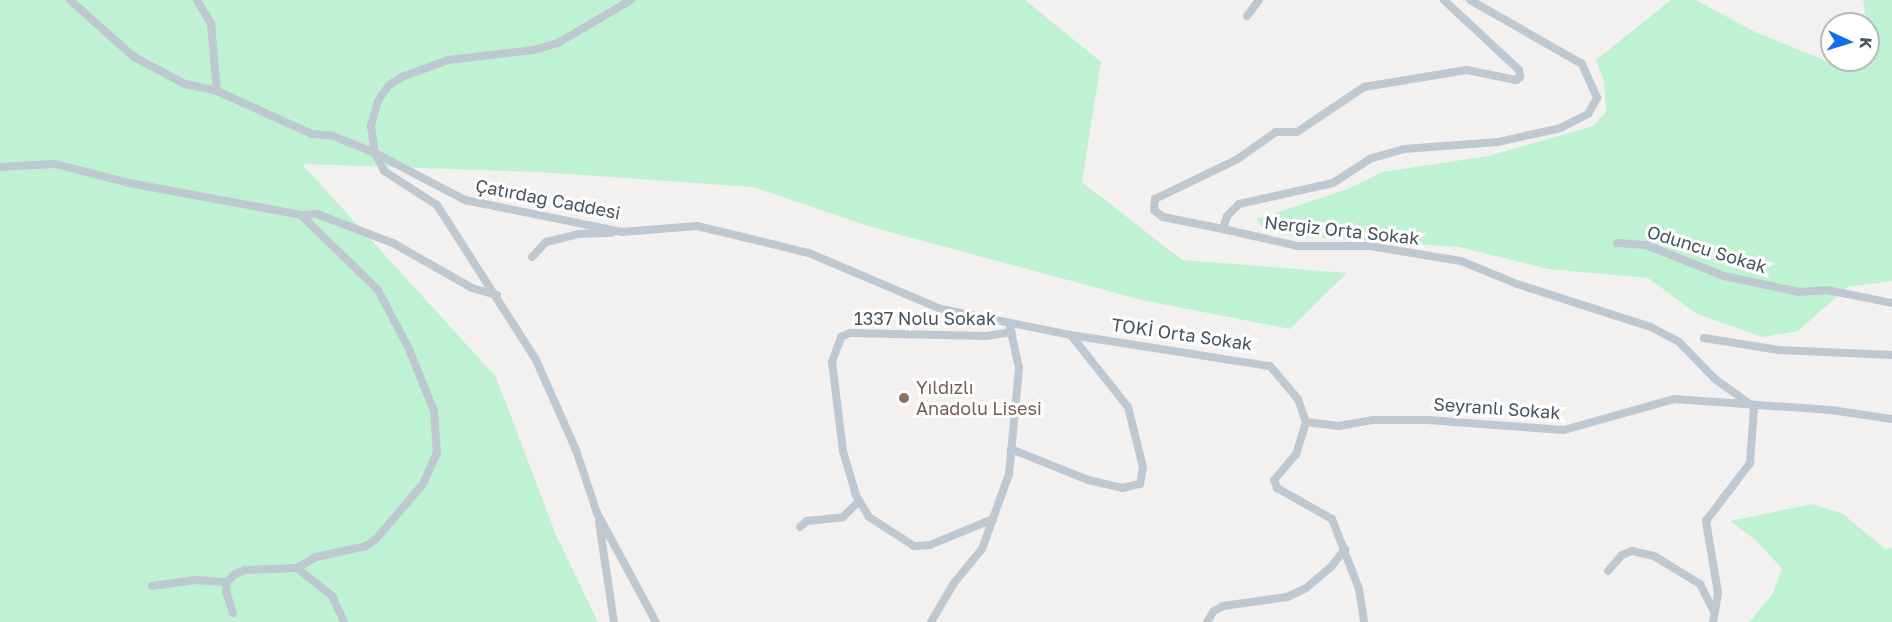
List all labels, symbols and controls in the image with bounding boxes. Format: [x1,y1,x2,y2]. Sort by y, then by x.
north arrow [1820,12,1880,72]
text: K [1856,37,1876,50]
street label: Çatırdağ Caddesi [474,174,622,224]
street label: Nergiz Orta Sokak [1263,211,1421,249]
street label: Oduncu Sokak [1644,221,1770,277]
street label: 1337 Nolu Sokak [854,307,996,329]
street label: TOKİ Orta Sokak [1110,313,1254,355]
place label: Yıldızlı Anadolu Lisesi [916,377,1042,420]
marker: Yıldızlı Anadolu Lisesi [897,391,911,405]
street label: Seyranlı Sokak [1433,393,1561,423]

